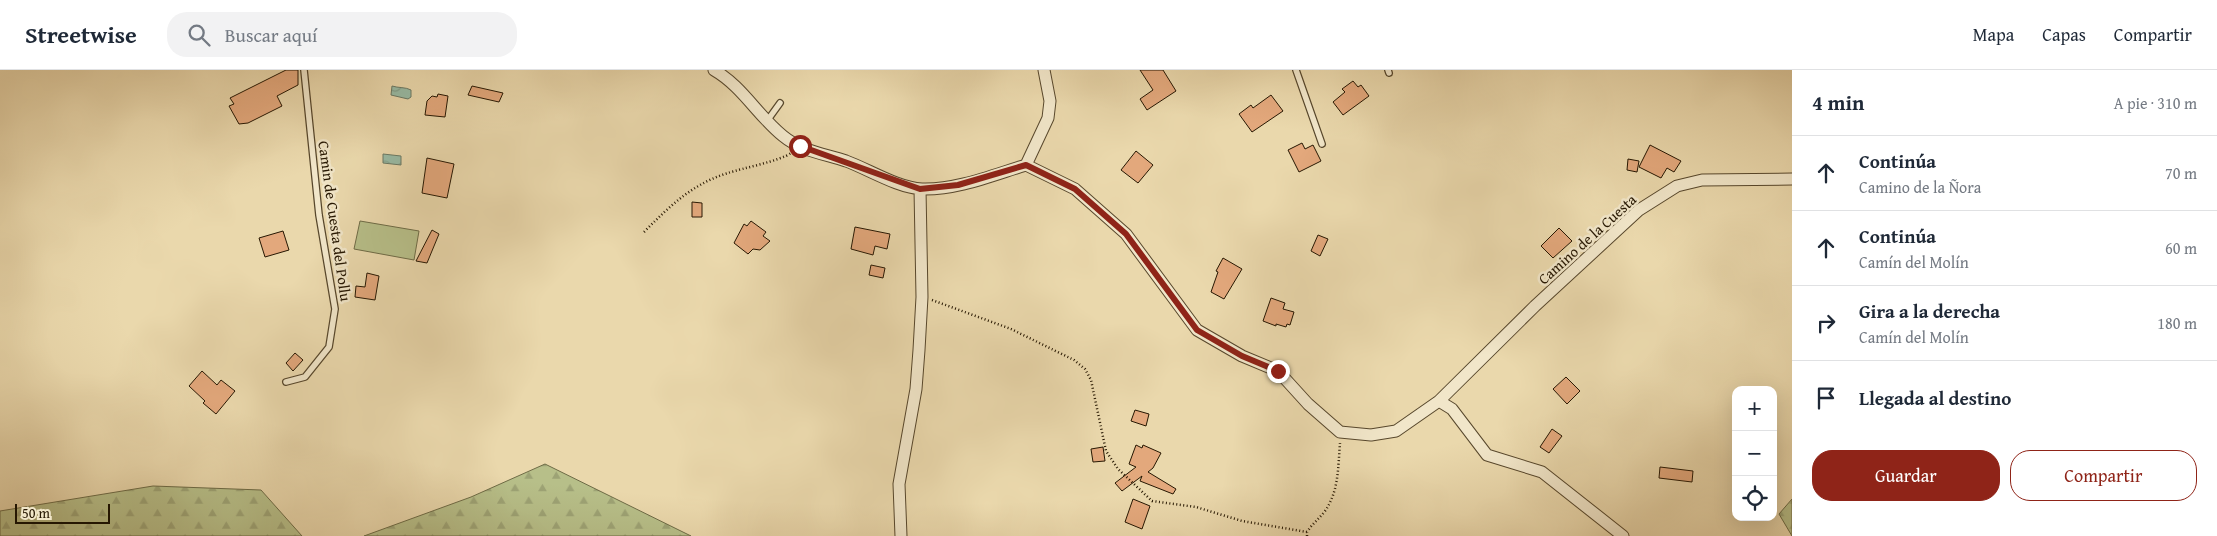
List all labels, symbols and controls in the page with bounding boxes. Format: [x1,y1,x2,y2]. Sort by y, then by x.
search box [167,12,517,57]
text: Streetwise [25,17,137,52]
icon: search [185,21,213,49]
text: Buscar aquí [225,21,317,49]
text: Mapa [1973,21,2014,48]
text: Capas [2042,21,2086,48]
text: Compartir [2114,21,2192,48]
text: 4 min [1812,87,1864,118]
text: A pie · 310 m [2114,91,2197,115]
route start [789,135,812,158]
street label: Camin de Cuesta del Pollu [313,140,357,303]
text: Continúa [1859,147,1936,175]
icon: ahead [1812,159,1840,187]
text: 70 m [2165,161,2197,185]
text: Camino de la Ñora [1859,175,1981,199]
street label: Camino de la Cuesta [1533,189,1641,289]
text: Continúa [1859,222,1936,250]
icon: ahead [1812,234,1840,262]
text: 60 m [2165,236,2197,260]
text: Camín del Molín [1859,250,1969,274]
text: Gira a la derecha [1859,297,2000,325]
icon: right [1812,309,1840,337]
text: 180 m [2157,311,2197,335]
text: Camín del Molín [1859,325,1969,349]
route end [1267,360,1290,383]
icon: arrive [1812,384,1840,412]
text: Llegada al destino [1859,384,2011,412]
map controls [1732,386,1777,521]
button: + [1732,386,1777,431]
button: − [1732,431,1777,476]
button: Guardar [1812,450,2000,501]
button: Compartir [2010,450,2197,501]
button: locate [1732,476,1777,521]
scale bar [15,501,110,524]
text: 50 m [22,503,50,523]

